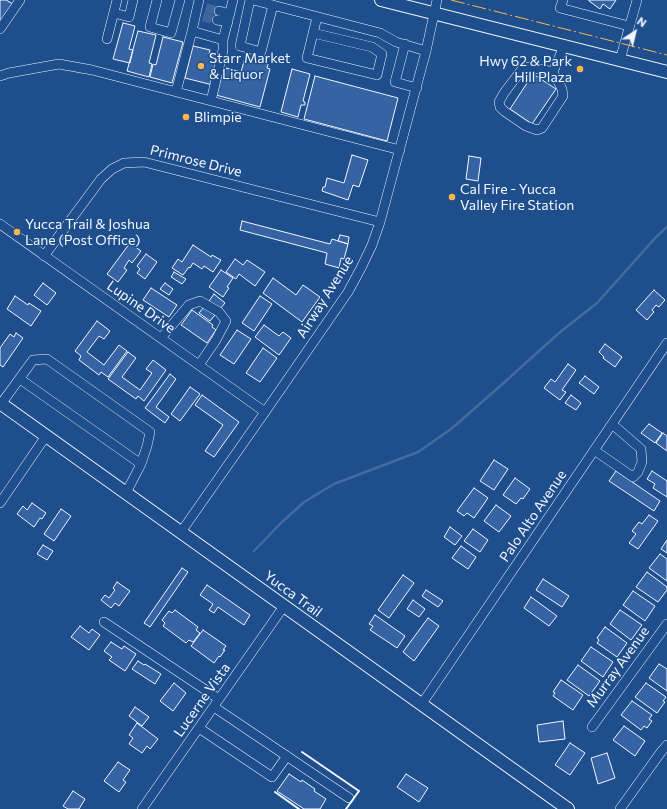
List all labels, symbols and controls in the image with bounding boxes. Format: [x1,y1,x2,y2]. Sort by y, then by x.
north arrow [615,12,655,52]
text: N [635,14,649,29]
place label: Starr Market & Liquor [209,50,290,82]
place label: Hwy 62 & Park Hill Plaza [479,53,572,86]
marker: Starr Market & Liquor [196,61,206,71]
marker: Hwy 62 & Park Hill Plaza [575,64,585,74]
place label: Blimpie [194,109,242,125]
marker: Blimpie [181,112,191,122]
street label: Primrose Drive [148,141,244,181]
place label: Cal Fire - Yucca Valley Fire Station [460,181,574,214]
marker: Cal Fire - Yucca Valley Fire Station [447,192,457,202]
place label: Yucca Trail & Joshua Lane (Post Office) [25,216,150,248]
marker: Yucca Trail & Joshua Lane (Post Office) [12,227,22,237]
street label: Airway Avenue [293,253,357,341]
street label: Lupine Drive [104,277,178,337]
street label: Palo Alto Avenue [496,467,570,565]
street label: Yucca Trail [261,567,325,621]
street label: Murray Avenue [583,623,653,711]
street label: Lucerne Vista [170,660,234,740]

